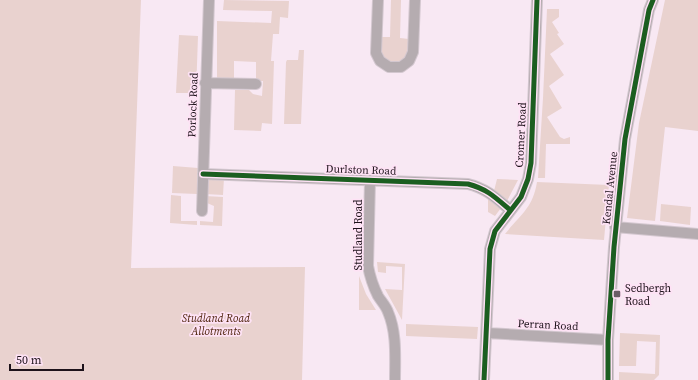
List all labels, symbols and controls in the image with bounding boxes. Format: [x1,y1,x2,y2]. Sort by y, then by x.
street label: Porlock Road [184,72,202,138]
street label: Cromer Road [512,101,530,168]
street label: Kendal Avenue [599,150,621,225]
street label: Durlston Road [325,161,397,179]
street label: Studland Road [351,199,366,270]
place label: Sedbergh Road [625,281,672,309]
marker: Sedbergh Road [612,289,622,299]
park label: Studland Road Allotments [182,311,250,339]
street label: Perran Road [517,316,579,334]
scale bar [10,346,83,372]
text: 50 m [16,352,42,368]

